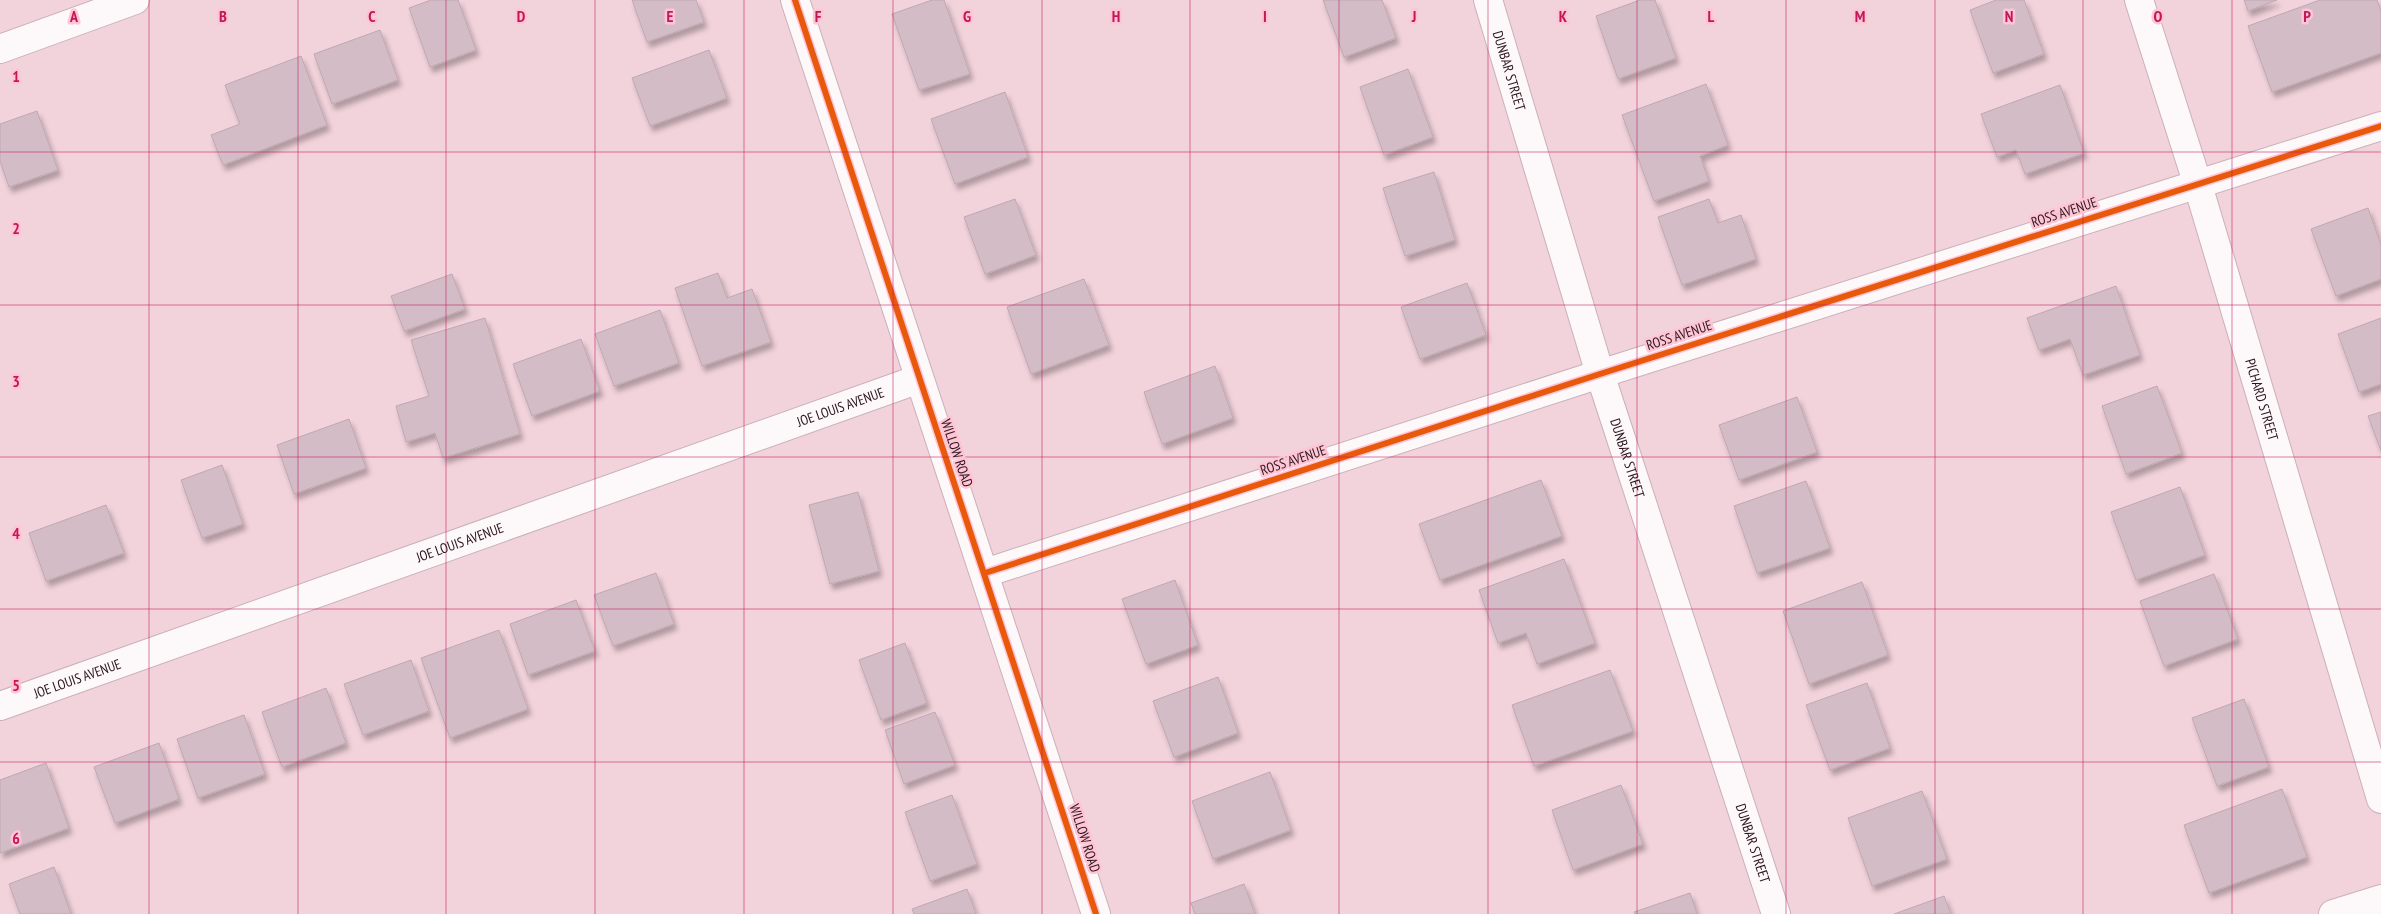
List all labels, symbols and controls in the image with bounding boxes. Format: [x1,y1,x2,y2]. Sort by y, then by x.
text: A [69,6,79,26]
text: B [219,6,227,26]
text: C [368,6,376,26]
text: D [517,6,526,26]
text: E [667,6,674,26]
text: F [815,6,822,26]
text: G [963,6,971,26]
text: H [1112,6,1120,26]
text: I [1263,6,1267,26]
text: J [1411,6,1416,26]
text: K [1559,6,1568,26]
text: L [1708,6,1715,26]
text: M [1855,6,1865,26]
text: N [2005,6,2013,26]
text: O [2154,6,2163,26]
text: P [2303,6,2311,26]
street label: DUNBAR STREET [1489,29,1530,114]
text: 1 [12,66,20,86]
street label: ROSS AVENUE [2029,193,2099,231]
text: 2 [12,218,20,238]
street label: ROSS AVENUE [1644,316,1714,354]
street label: PICHARD STREET [2241,356,2283,443]
text: 3 [12,371,20,391]
street label: JOE LOUIS AVENUE [793,383,886,431]
street label: DUNBAR STREET [1606,416,1649,501]
street label: WILLOW ROAD [937,417,977,489]
street label: ROSS AVENUE [1258,441,1328,479]
street label: JOE LOUIS AVENUE [413,519,506,567]
text: 4 [12,523,20,543]
street label: JOE LOUIS AVENUE [30,655,123,703]
text: 5 [12,675,20,695]
street label: DUNBAR STREET [1732,801,1775,886]
street label: WILLOW ROAD [1066,802,1104,874]
text: 6 [12,828,20,848]

